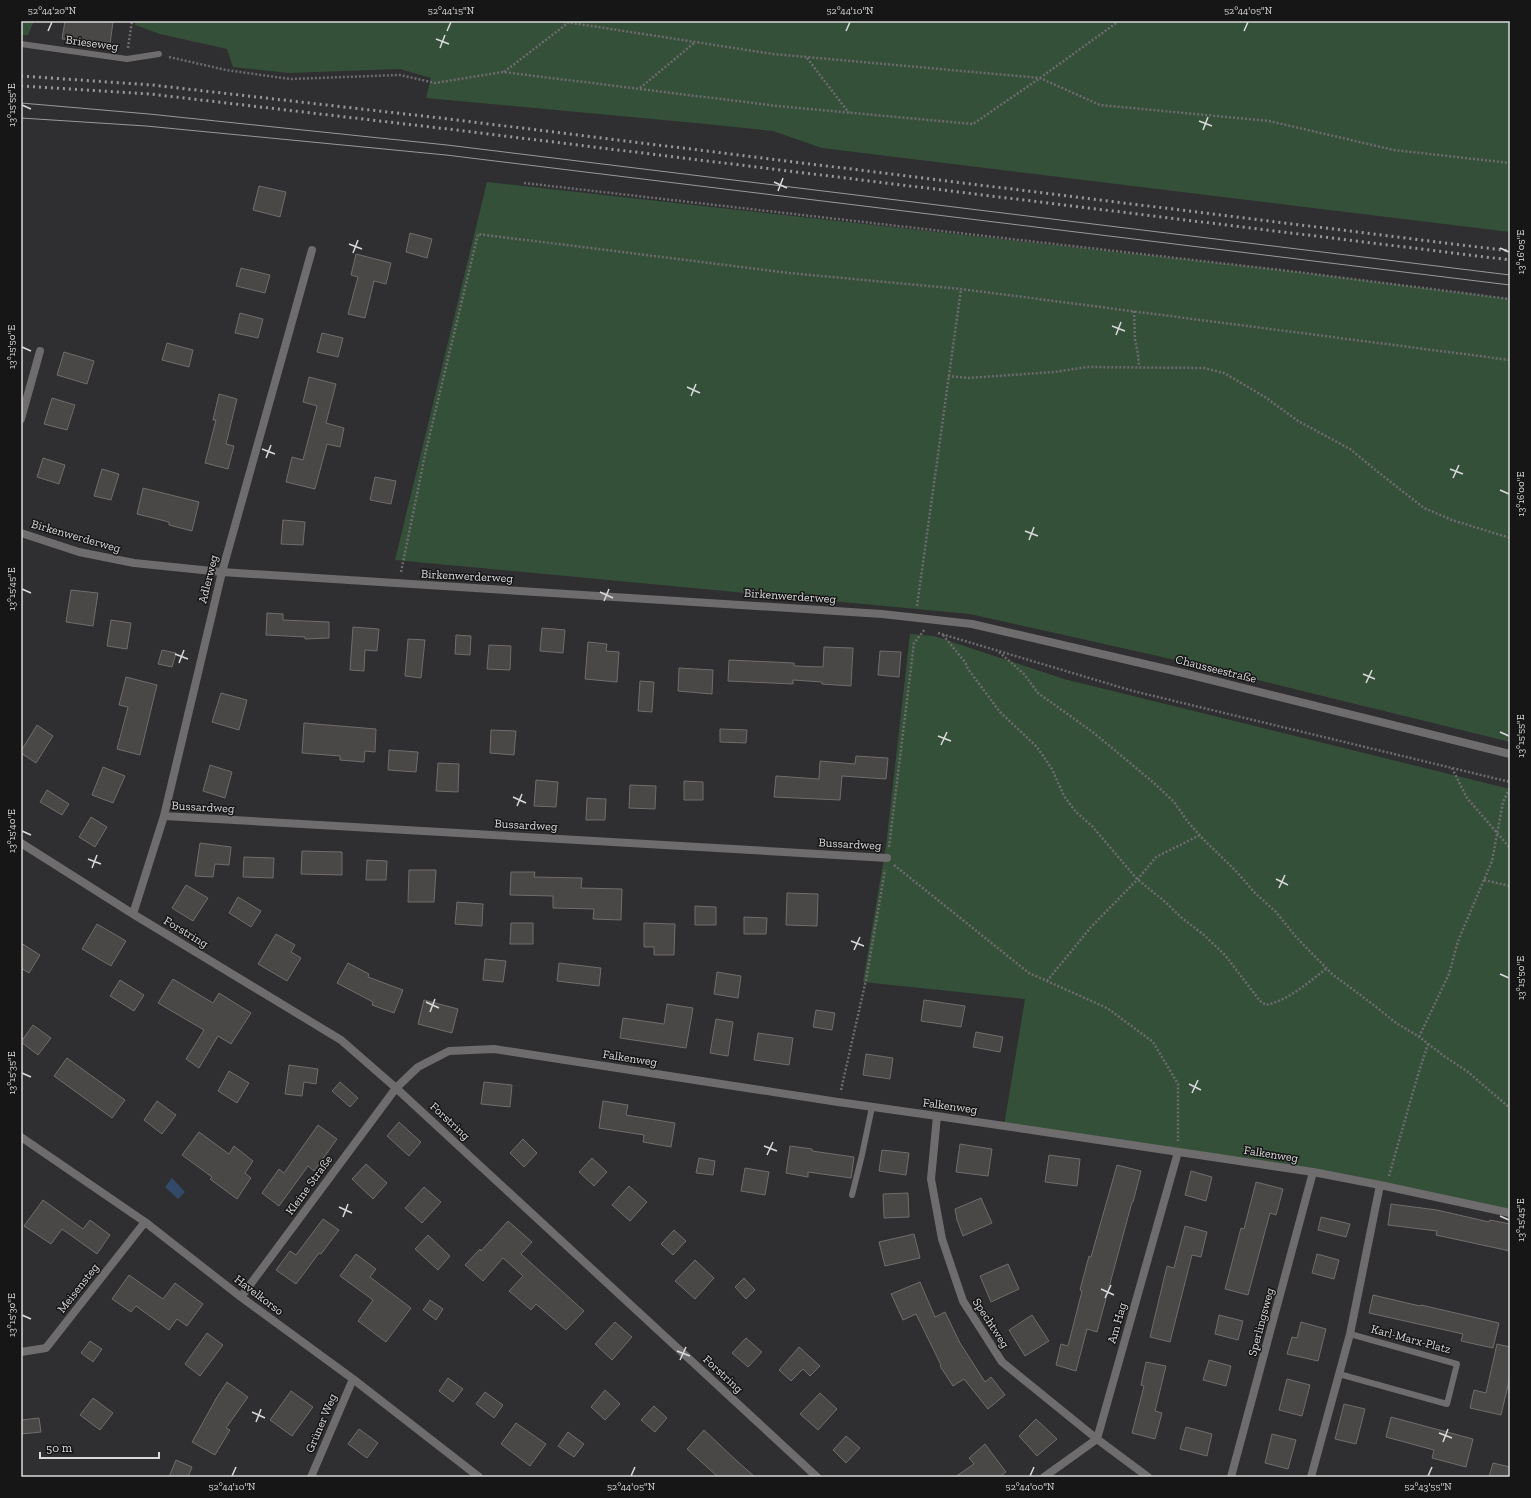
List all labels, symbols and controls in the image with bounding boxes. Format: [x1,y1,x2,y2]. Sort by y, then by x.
text: 52°44'20"N [28,5,77,17]
text: 52°44'15"N [428,5,475,17]
text: 52°44'10"N [827,5,874,17]
text: 52°44'05"N [1224,5,1273,17]
street label: Brieseweg [65,32,120,54]
text: 13°15'55"E [6,83,18,127]
text: 13°16'05"E [1515,230,1527,274]
text: 13°15'50"E [6,325,18,369]
text: 13°16'00"E [1515,471,1527,516]
street label: Birkenwerderweg [30,517,123,556]
street label: Adlerweg [195,553,221,605]
text: 13°15'45"E [6,567,18,611]
street label: Birkenwerderweg [421,567,514,585]
street label: Birkenwerderweg [744,586,837,606]
street label: Chausseestraße [1174,652,1258,686]
text: 13°15'55"E [1515,714,1527,758]
street label: Bussardweg [171,798,235,816]
text: 13°15'40"E [6,809,18,853]
street label: Bussardweg [494,816,558,834]
street label: Bussardweg [818,835,882,853]
street label: Forstring [161,913,211,951]
text: 13°15'50"E [1515,956,1527,1000]
street label: Falkenweg [602,1047,659,1069]
text: 13°15'35"E [6,1051,18,1095]
street label: Falkenweg [922,1095,979,1117]
street label: Forstring [427,1099,473,1143]
street label: Falkenweg [1243,1143,1300,1165]
street label: Kleine Straße [283,1152,336,1218]
text: 13°15'45"E [1515,1198,1527,1242]
street label: Meisensteg [54,1260,102,1316]
street label: Havelkorso [232,1272,286,1318]
street label: Sperlingsweg [1245,1286,1277,1358]
text: 13°15'30"E [6,1293,18,1337]
street label: Spechtweg [970,1295,1013,1351]
street label: Am Hag [1104,1300,1130,1345]
street label: Karl-Marx-Platz [1369,1322,1453,1357]
street label: Forstring [700,1352,746,1396]
street label: Grüner Weg [302,1391,340,1455]
scale bar [40,1434,159,1460]
text: 50 m [46,1441,73,1455]
text: 52°44'10"N [209,1481,256,1493]
text: 52°44'05"N [607,1481,656,1493]
text: 52°44'00"N [1006,1481,1055,1493]
text: 52°43'55"N [1404,1481,1452,1493]

